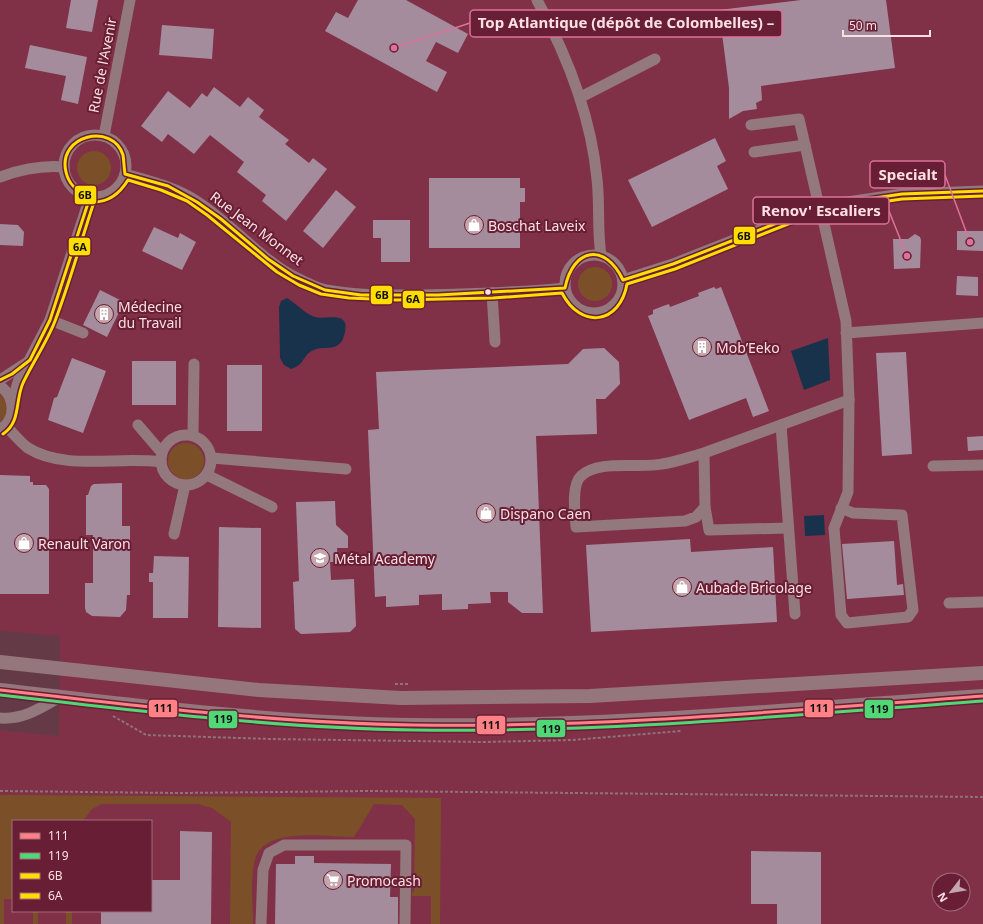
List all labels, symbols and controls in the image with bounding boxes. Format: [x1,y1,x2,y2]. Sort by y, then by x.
callout: Top Atlantique (dépôt de Colombelles) – [470,10,782,37]
text: Top Atlantique (dépôt de Colombelles) – [478,12,774,32]
scale bar [843,12,930,38]
street label: Rue de l'Avenir [83,15,121,114]
text: 50 m [849,17,877,34]
callout: Specialt [870,161,945,188]
text: Specialt [879,164,938,184]
line badge: 6B [74,185,97,205]
text: 6B [78,187,92,202]
street label: Rue Jean Monnet [206,187,308,269]
callout: Renov' Escaliers [753,197,889,224]
text: Renov' Escaliers [761,200,881,220]
shop icon: Boschat Laveix [463,214,485,236]
place label: Boschat Laveix [488,216,586,235]
line badge: 6B [733,226,756,245]
text: 6B [737,228,751,243]
line badge: 6A [68,237,91,256]
text: 6A [73,239,87,254]
line badge: 6B [370,285,393,305]
text: 6B [375,287,389,302]
unlabelled marker [483,287,493,297]
line badge: 6A [402,290,425,309]
text: 6A [406,291,420,306]
place label: Médecine du Travail [118,297,182,332]
building icon: Médecine du Travail [93,303,115,325]
building icon: Mob’Eeko [691,336,713,358]
place label: Mob’Eeko [716,338,780,357]
shop icon: Dispano Caen [475,502,497,524]
place label: Dispano Caen [500,504,591,523]
shop icon: Renault Varon [13,532,35,554]
place label: Renault Varon [38,534,131,553]
school or university icon: Métal Academy [309,547,331,569]
place label: Métal Academy [334,549,436,568]
shop icon: Aubade Bricolage [671,576,693,598]
place label: Aubade Bricolage [696,578,812,597]
line badge: 111 [148,699,178,718]
line badge: 111 [804,699,834,718]
line badge: 119 [864,699,894,719]
text: 111 [154,700,172,715]
text: 111 [810,700,828,715]
text: 119 [870,701,888,716]
line badge: 119 [208,710,238,729]
text: 119 [214,711,232,726]
line badge: 111 [476,715,506,735]
text: 111 [482,717,500,732]
line badge: 119 [536,719,566,738]
text: 119 [542,721,560,736]
legend [12,820,152,912]
text: 111 [48,827,69,844]
text: 119 [48,847,69,864]
text: 6B [48,867,63,884]
supermarket icon: Promocash [322,869,344,891]
place label: Promocash [347,871,421,890]
north arrow [931,872,971,912]
text: 6A [48,887,63,904]
text: N [933,890,951,905]

